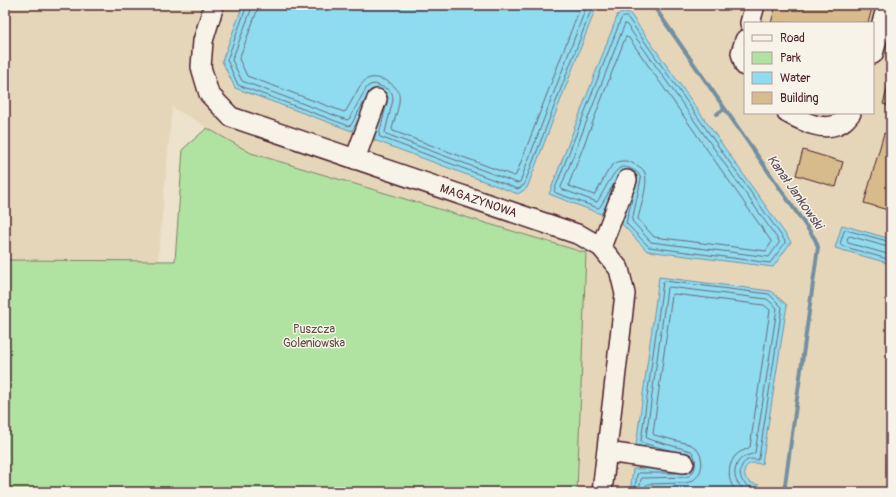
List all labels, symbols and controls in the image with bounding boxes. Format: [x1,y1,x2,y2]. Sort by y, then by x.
legend [744,22,874,114]
text: Road [780,31,805,46]
text: Park [780,51,801,66]
text: Water [780,71,811,86]
text: Building [780,91,819,106]
water label: Kanał Jankowski [764,152,828,234]
street label: MAGAZYNOWA [438,181,519,221]
park label: Puszcza Goleniowska [283,322,346,351]

